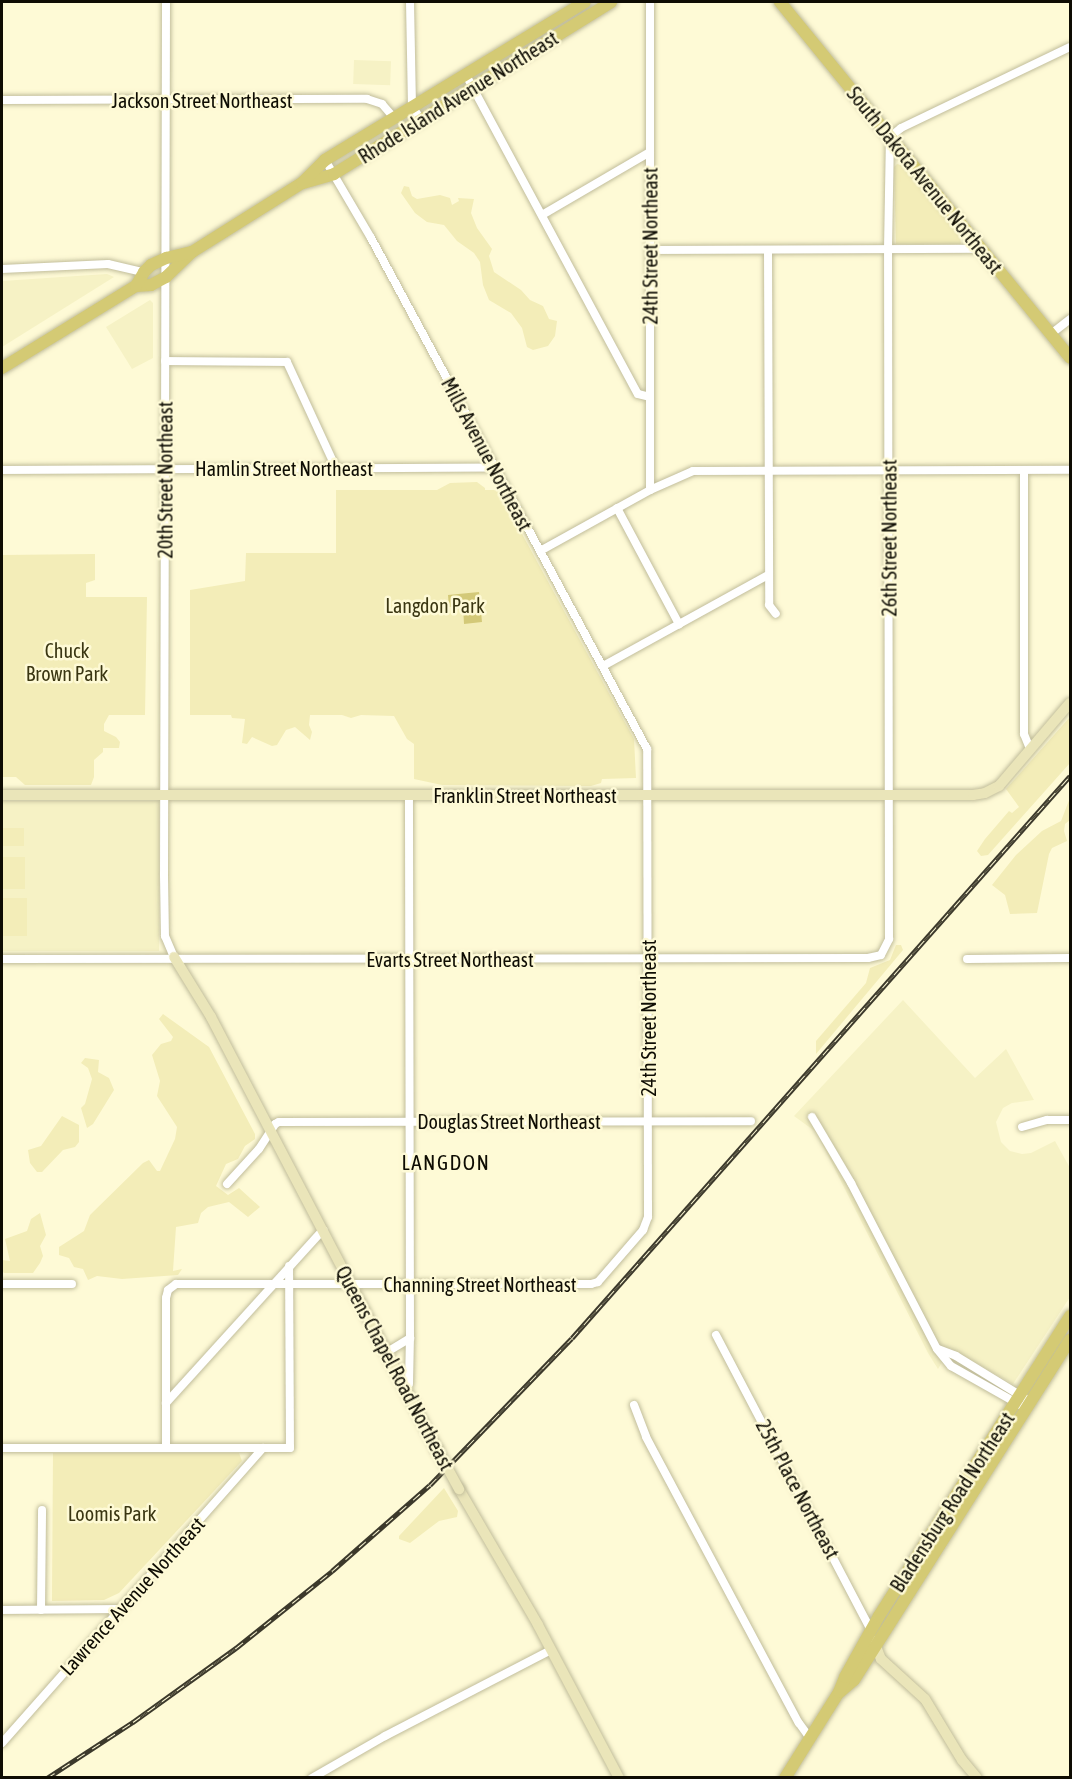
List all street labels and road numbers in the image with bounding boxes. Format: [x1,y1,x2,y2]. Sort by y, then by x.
street label: Rhode Island Avenue Northeast [354,26,562,168]
street label: South Dakota Avenue Northeast [842,82,1008,278]
street label: Jackson Street Northeast [112,88,292,112]
street label: 24th Street Northeast [638,167,662,325]
street label: Mills Avenue Northeast [436,373,538,535]
street label: 20th Street Northeast [153,401,177,559]
street label: Hamlin Street Northeast [195,456,373,480]
street label: 26th Street Northeast [877,459,901,617]
street label: Franklin Street Northeast [433,783,617,807]
street label: 24th Street Northeast [636,939,660,1097]
street label: Evarts Street Northeast [366,947,534,971]
street label: Douglas Street Northeast [417,1109,601,1133]
street label: Queens Chapel Road Northeast [331,1262,459,1474]
street label: Channing Street Northeast [383,1272,577,1296]
street label: Bladensburg Road Northeast [885,1408,1019,1596]
street label: 25th Place Northeast [751,1415,845,1563]
street label: Lawrence Avenue Northeast [55,1512,209,1680]

